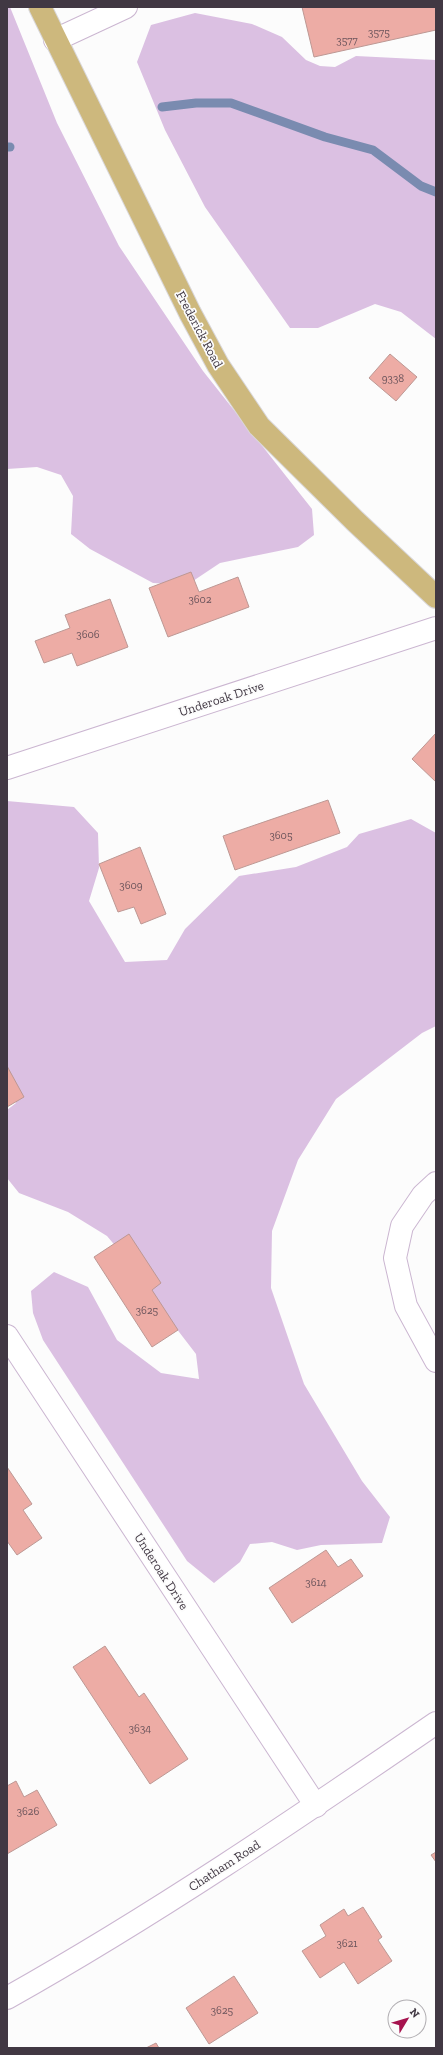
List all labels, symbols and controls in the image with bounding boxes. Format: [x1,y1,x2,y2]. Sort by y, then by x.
house number: 3575 [368,26,390,39]
house number: 3577 [336,34,358,47]
street label: Frederick Road [173,288,226,370]
house number: 9338 [382,372,404,385]
house number: 3602 [188,593,212,606]
house number: 3606 [76,628,100,641]
street label: Underoak Drive [177,678,266,719]
house number: 3605 [269,829,293,842]
house number: 3609 [119,879,143,892]
house number: 3625 [136,1304,159,1317]
street label: Underoak Drive [131,1530,192,1612]
house number: 3614 [305,1576,327,1589]
house number: 3634 [129,1722,151,1735]
house number: 3626 [17,1805,40,1818]
street label: Chatham Road [186,1837,263,1894]
house number: 3621 [336,1937,358,1950]
north arrow [387,1999,427,2039]
house number: 3625 [211,2004,234,2017]
text: N [407,2006,423,2021]

